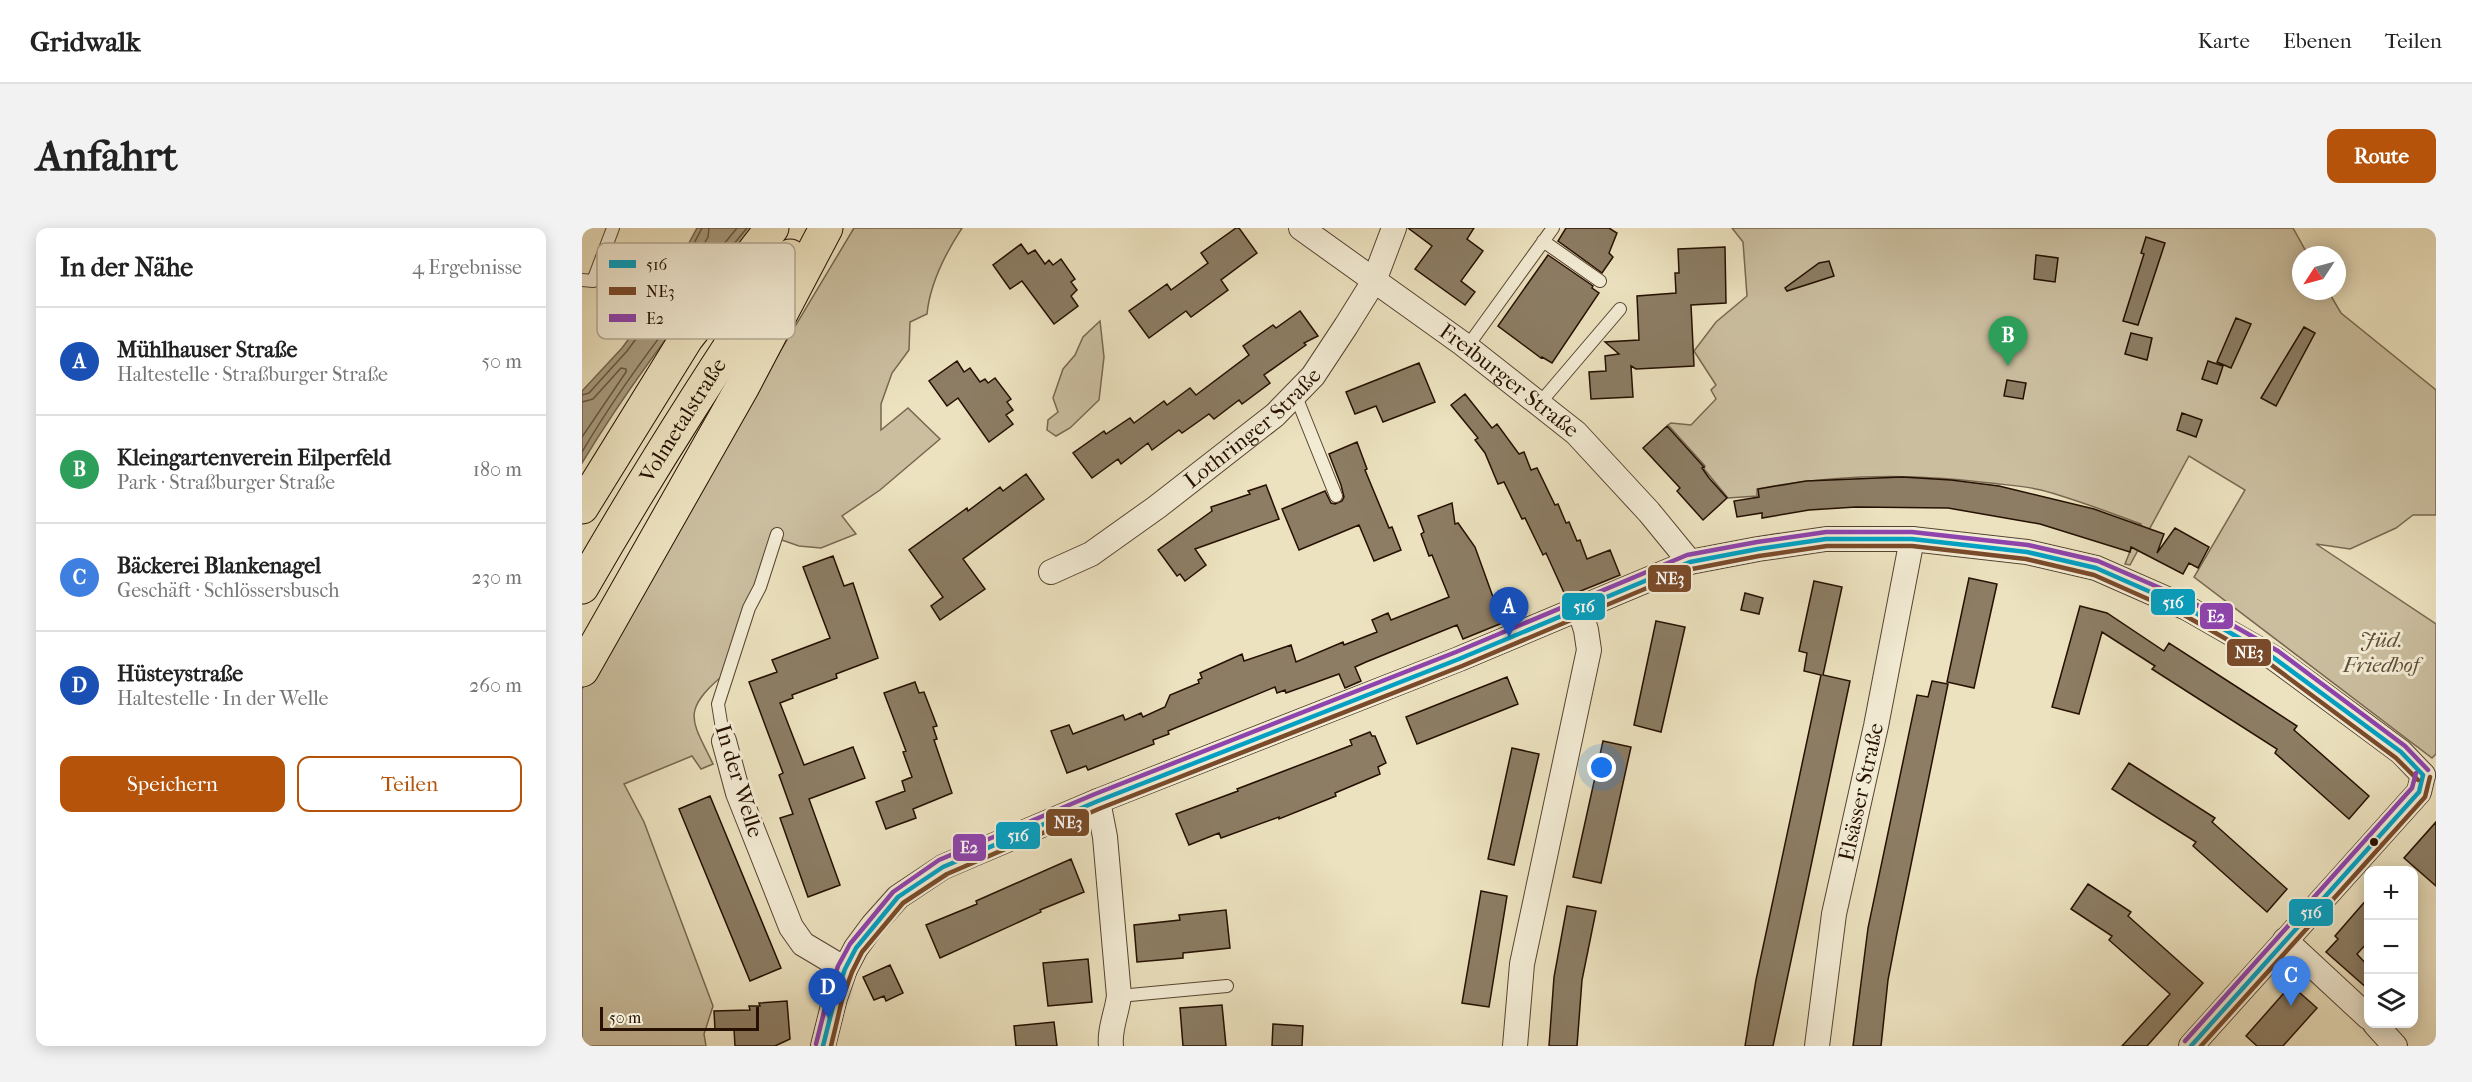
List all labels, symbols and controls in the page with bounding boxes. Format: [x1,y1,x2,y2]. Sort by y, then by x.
text: Gridwalk [30,25,141,58]
text: Karte [2198,29,2250,53]
text: Ebenen [2283,29,2352,53]
text: Teilen [2385,29,2442,53]
button: Route [2327,129,2436,183]
text: Anfahrt [36,132,178,181]
legend [597,243,795,339]
north arrow [2292,246,2346,300]
text: In der Nähe [60,252,193,283]
text: 516 [646,255,668,274]
text: 4 Ergebnisse [412,256,522,279]
text: NE3 [646,282,674,301]
text: E2 [646,309,664,328]
pin: B [1988,316,2028,366]
street label: Freiburger Straße [1434,318,1584,443]
text: Mühlhauser Straße [117,337,297,363]
text: A [73,350,86,373]
text: 50 m [481,350,522,373]
street label: Volmetalstraße [634,353,732,488]
text: Haltestelle · Straßburger Straße [117,363,388,386]
street label: Lothringer Straße [1179,364,1327,494]
text: Kleingartenverein Eilperfeld [117,445,391,471]
text: B [73,458,86,481]
text: 180 m [473,458,522,481]
text: Park · Straßburger Straße [117,471,335,494]
text: Bäckerei Blankenagel [117,553,321,579]
line badge: NE3 [1647,564,1692,593]
text: C [73,566,86,589]
text: 230 m [472,566,522,589]
text: NE3 [1656,569,1684,589]
text: Geschäft · Schlössersbusch [117,579,339,602]
pin: A [1490,588,1528,637]
line badge: 516 [2150,588,2196,616]
line badge: 516 [1561,592,1606,621]
text: 516 [2162,593,2184,612]
text: 516 [1573,597,1595,616]
line badge: E2 [2199,602,2234,630]
text: E2 [2207,607,2225,626]
park label: Jüd. Friedhof [2342,627,2424,678]
line badge: NE3 [2226,638,2272,667]
text: NE3 [2235,643,2263,663]
text: Hüsteystraße [117,661,243,687]
text: D [72,674,87,697]
text: 260 m [469,674,522,697]
text: Haltestelle · In der Welle [117,687,328,710]
street label: Elsässer Straße [1833,720,1889,864]
street label: In der Welle [709,721,769,841]
your location [1587,753,1616,782]
button: Speichern [60,756,285,812]
button: Teilen [297,756,522,812]
line badge: NE3 [1045,808,1090,837]
text: NE3 [1054,813,1082,833]
line badge: 516 [995,821,1041,850]
text: 516 [1007,826,1029,845]
line badge: E2 [952,833,987,862]
unlabelled marker [2368,836,2380,848]
text: E2 [960,838,978,857]
map controls [2364,866,2418,1028]
button: + [2364,866,2418,920]
line badge: 516 [2288,898,2334,927]
text: 516 [2300,903,2322,922]
button: − [2364,920,2418,974]
pin: C [2272,956,2310,1006]
pin: D [808,968,848,1018]
button: layers [2364,974,2418,1028]
scale bar [600,1004,759,1032]
text: 50 m [609,1008,641,1027]

